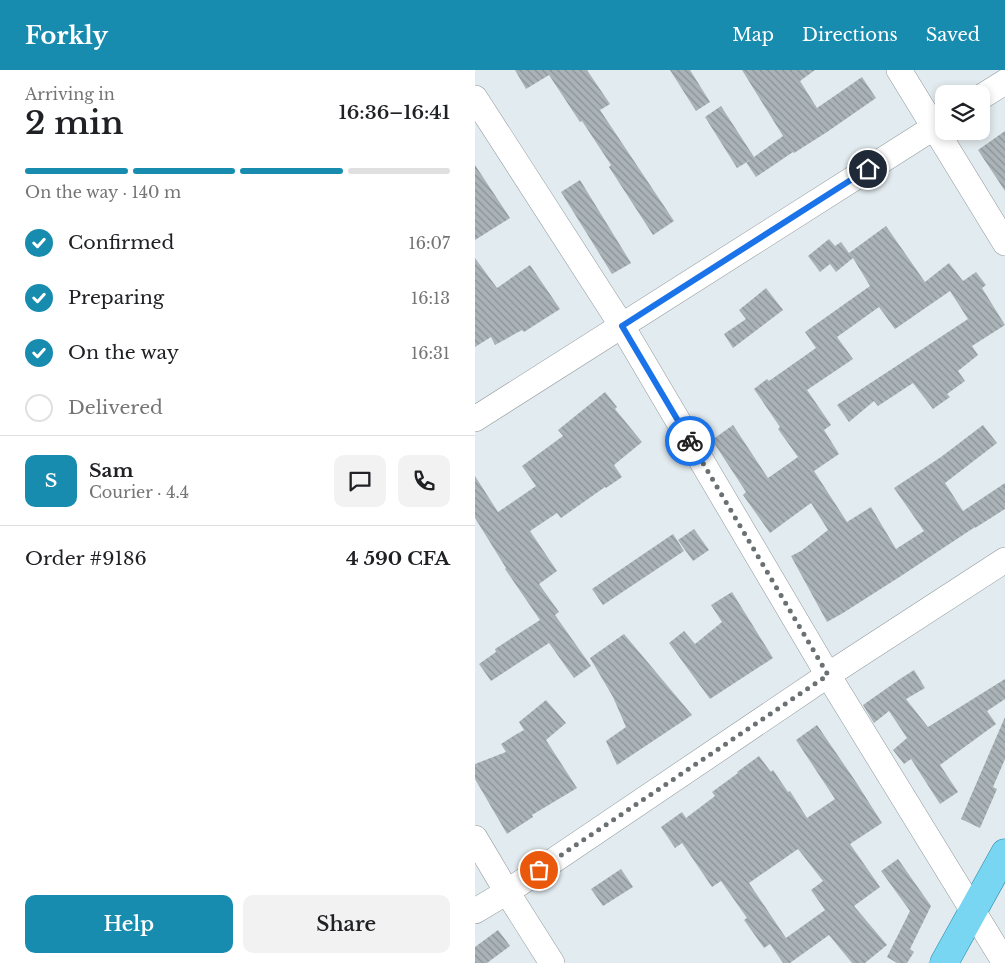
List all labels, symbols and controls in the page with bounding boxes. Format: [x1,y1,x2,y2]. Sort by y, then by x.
text: Forkly [25,21,108,50]
text: Map [732,24,774,46]
text: Directions [802,24,898,46]
text: Saved [926,24,980,46]
text: Arriving in [25,84,115,104]
map controls [935,85,990,140]
button: layers [935,85,990,140]
text: 16:36–16:41 [338,101,450,124]
text: 2 min [25,103,124,143]
pin [847,148,889,190]
icon: home [854,155,882,183]
text: On the way · 140 m [25,182,181,202]
icon: check [25,229,53,257]
text: Confirmed [68,231,174,254]
text: 16:07 [409,233,450,253]
icon: check [25,284,53,312]
text: Preparing [68,286,164,309]
text: 16:13 [411,288,450,308]
icon: check [25,339,53,367]
text: On the way [68,341,179,364]
text: 16:31 [411,343,450,363]
text: Delivered [68,396,163,419]
courier [665,416,715,466]
icon: bike [676,427,704,455]
button: chat [334,455,386,507]
button: phone [398,455,450,507]
text: Sam [89,459,134,482]
text: S [45,469,57,492]
text: Courier · 4.4 [89,482,189,502]
text: Order #9186 [25,547,147,570]
text: 4 590 CFA [346,547,450,570]
pin [518,849,560,891]
icon: bag [525,856,553,884]
button: Help [25,895,233,953]
button: Share [243,895,450,953]

